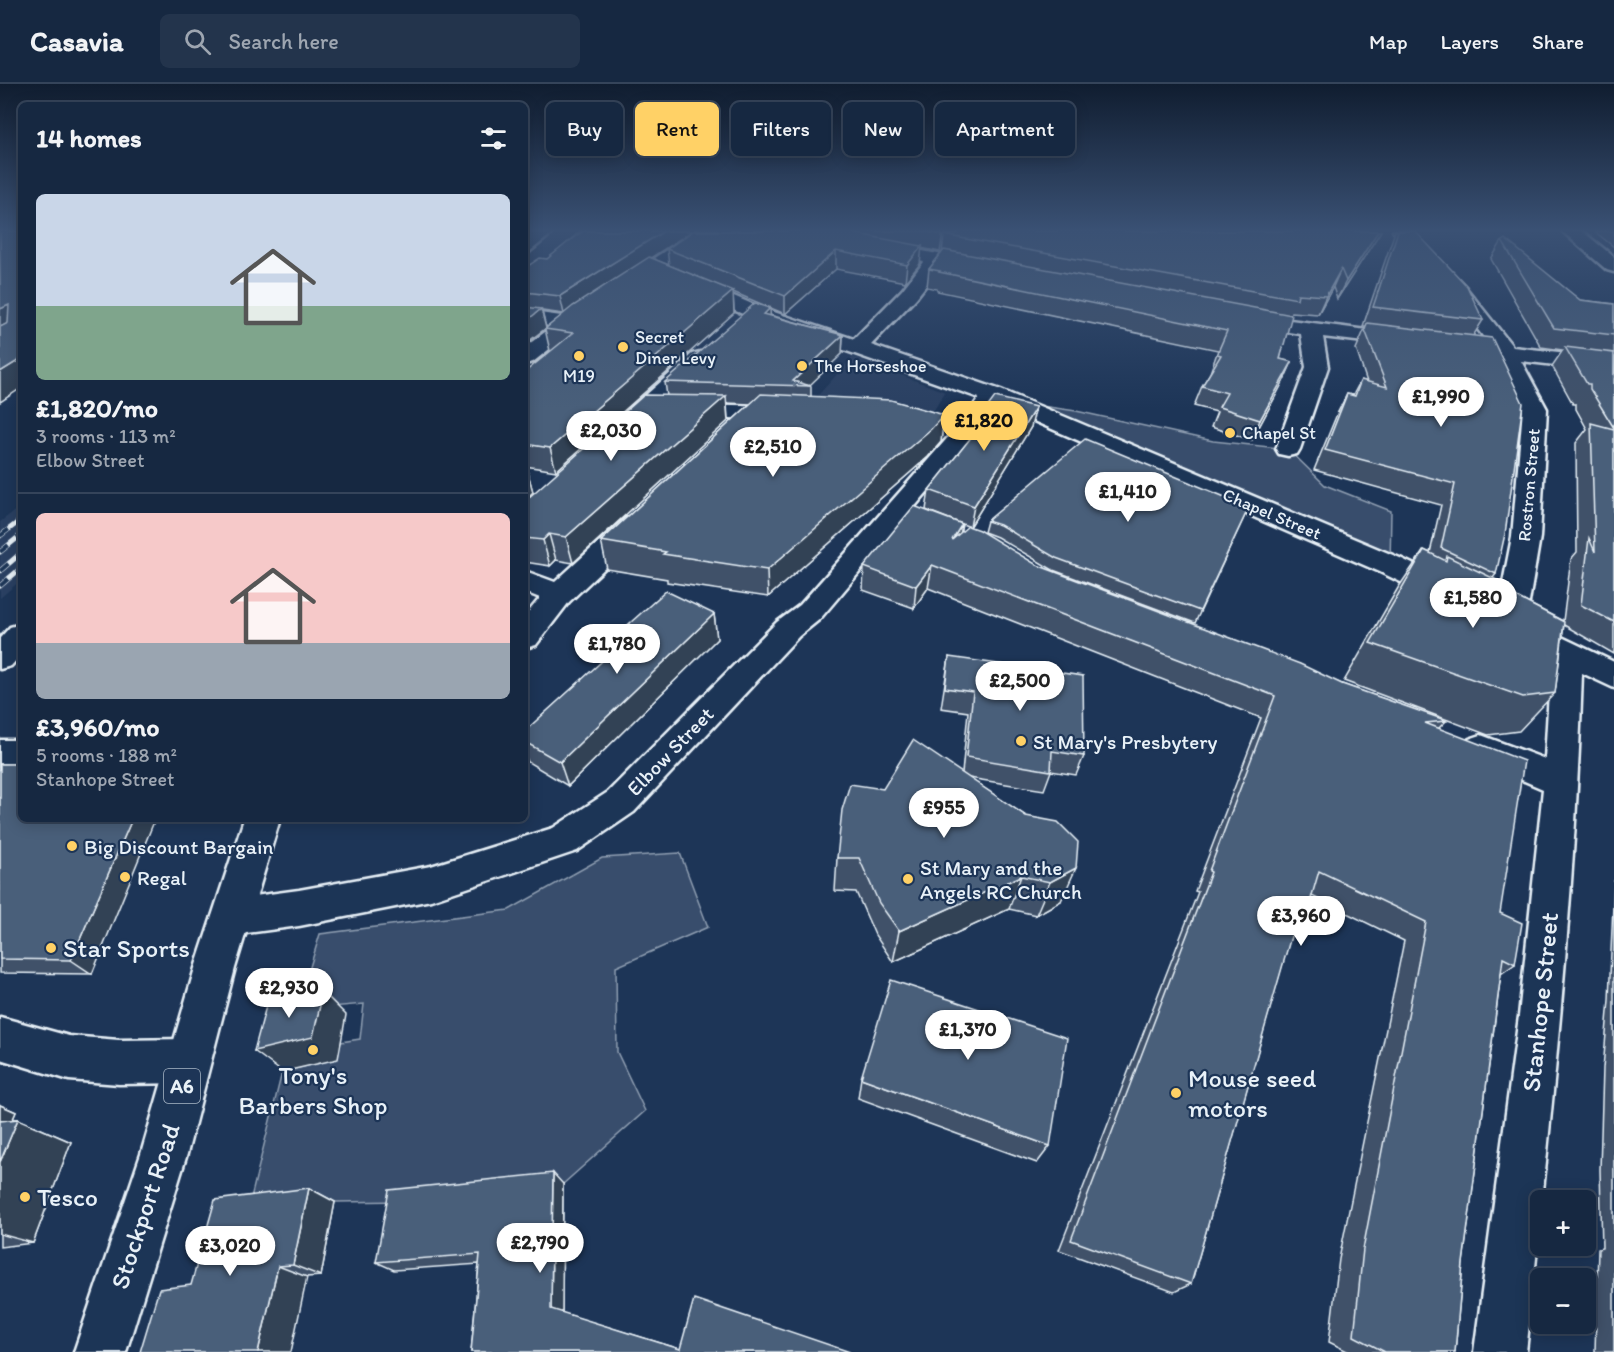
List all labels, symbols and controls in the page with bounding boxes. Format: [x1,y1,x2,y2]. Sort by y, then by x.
search box [160,14,580,68]
text: Casavia [30,24,124,58]
icon: search [181,25,214,58]
text: Search here [229,28,339,55]
text: Map [1369,29,1408,54]
text: Layers [1441,29,1499,54]
text: Share [1532,29,1584,54]
chip: Buy [546,102,623,156]
chip: Rent [635,102,719,156]
chip: Filters [731,102,831,156]
chip: New [843,102,923,156]
chip: Apartment [935,102,1075,156]
text: 14 homes [36,122,142,154]
icon: filters [477,122,510,155]
icon: home [219,233,327,341]
place label: Secret Diner Levy [635,326,716,369]
marker: Secret Diner Levy [616,340,630,354]
marker: M19 [572,349,586,363]
place label: The Horseshoe [814,355,927,377]
marker: The Horseshoe [795,359,809,373]
place label: M19 [563,365,595,387]
pin: £1,990 [1392,377,1490,428]
text: £1,990 [1412,384,1470,408]
text: £1,820/mo [36,392,158,424]
pin: £1,820 [935,401,1033,452]
text: £1,820 [955,408,1013,432]
pin: £2,030 [562,411,660,462]
text: £2,030 [580,418,642,442]
place label: Chapel St [1242,422,1316,444]
text: 3 rooms · 113 m² [36,424,176,448]
marker: Chapel St [1223,426,1237,440]
pin: £2,510 [724,427,822,478]
street label: Rostron Street [1513,427,1545,542]
text: £2,510 [744,434,802,458]
text: Elbow Street [36,448,144,472]
pin: £1,410 [1079,472,1177,523]
text: £1,410 [1099,479,1157,503]
street label: Chapel Street [1219,483,1325,545]
icon: home [219,552,327,660]
pin: £1,580 [1424,578,1522,629]
text: £1,580 [1444,585,1502,609]
pin: £1,780 [568,624,666,675]
text: £1,780 [588,631,646,655]
pin: £2,500 [971,661,1069,712]
text: £2,500 [989,668,1051,692]
street label: Elbow Street [621,701,719,801]
text: £3,960/mo [36,711,160,743]
place label: St Mary's Presbytery [1033,729,1218,754]
marker: St Mary's Presbytery [1014,734,1028,748]
text: 5 rooms · 188 m² [36,743,177,767]
text: Stanhope Street [36,767,175,791]
pin: £955 [908,788,980,839]
text: £955 [923,795,965,819]
place label: Big Discount Bargain [84,834,274,859]
marker: Big Discount Bargain [65,839,79,853]
place label: St Mary and the Angels RC Church [920,855,1082,904]
place label: Regal [137,865,187,890]
marker: Regal [118,870,132,884]
marker: St Mary and the Angels RC Church [901,872,915,886]
pin: £3,960 [1252,896,1350,947]
text: £3,960 [1271,903,1331,927]
street label: Stanhope Street [1515,911,1565,1093]
place label: Star Sports [63,932,190,964]
marker: Star Sports [44,941,58,955]
pin: £2,930 [240,968,338,1019]
text: £2,930 [259,975,319,999]
pin: £1,370 [919,1010,1017,1061]
text: £1,370 [939,1017,997,1041]
marker: Tony's Barbers Shop [306,1043,320,1057]
place label: Tony's Barbers Shop [238,1059,388,1121]
place label: Mouse seed motors [1188,1062,1316,1124]
road number: A6 [164,1069,200,1103]
marker: Mouse seed motors [1169,1086,1183,1100]
street label: Stockport Road [103,1119,187,1293]
place label: Tesco [37,1181,98,1213]
marker: Tesco [18,1190,32,1204]
map controls [1530,1190,1596,1334]
button: + [1530,1190,1596,1256]
pin: £2,790 [491,1223,589,1274]
pin: £3,020 [181,1226,279,1277]
text: £2,790 [511,1230,569,1254]
text: £3,020 [199,1233,261,1257]
button: − [1530,1268,1596,1334]

